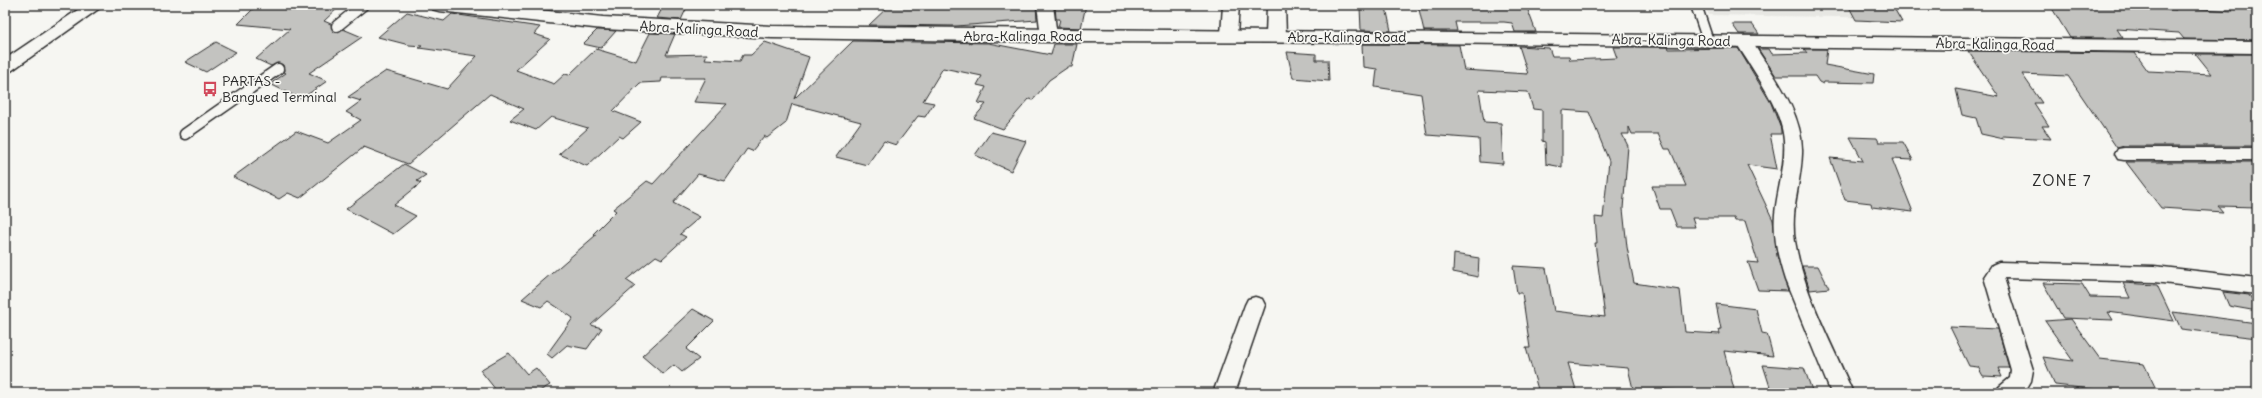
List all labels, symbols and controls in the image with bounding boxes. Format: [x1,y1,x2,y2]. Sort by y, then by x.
street label: Abra-Kalinga Road [639,17,759,41]
street label: Abra-Kalinga Road [964,27,1082,45]
street label: Abra-Kalinga Road [1288,28,1406,46]
street label: Abra-Kalinga Road [1611,30,1731,50]
street label: Abra-Kalinga Road [1935,34,2055,54]
place label: PARTAS - Bangued Terminal [222,72,337,106]
bus stop icon: PARTAS - Bangued Terminal [201,80,219,98]
district label: ZONE 7 [2032,170,2092,190]

